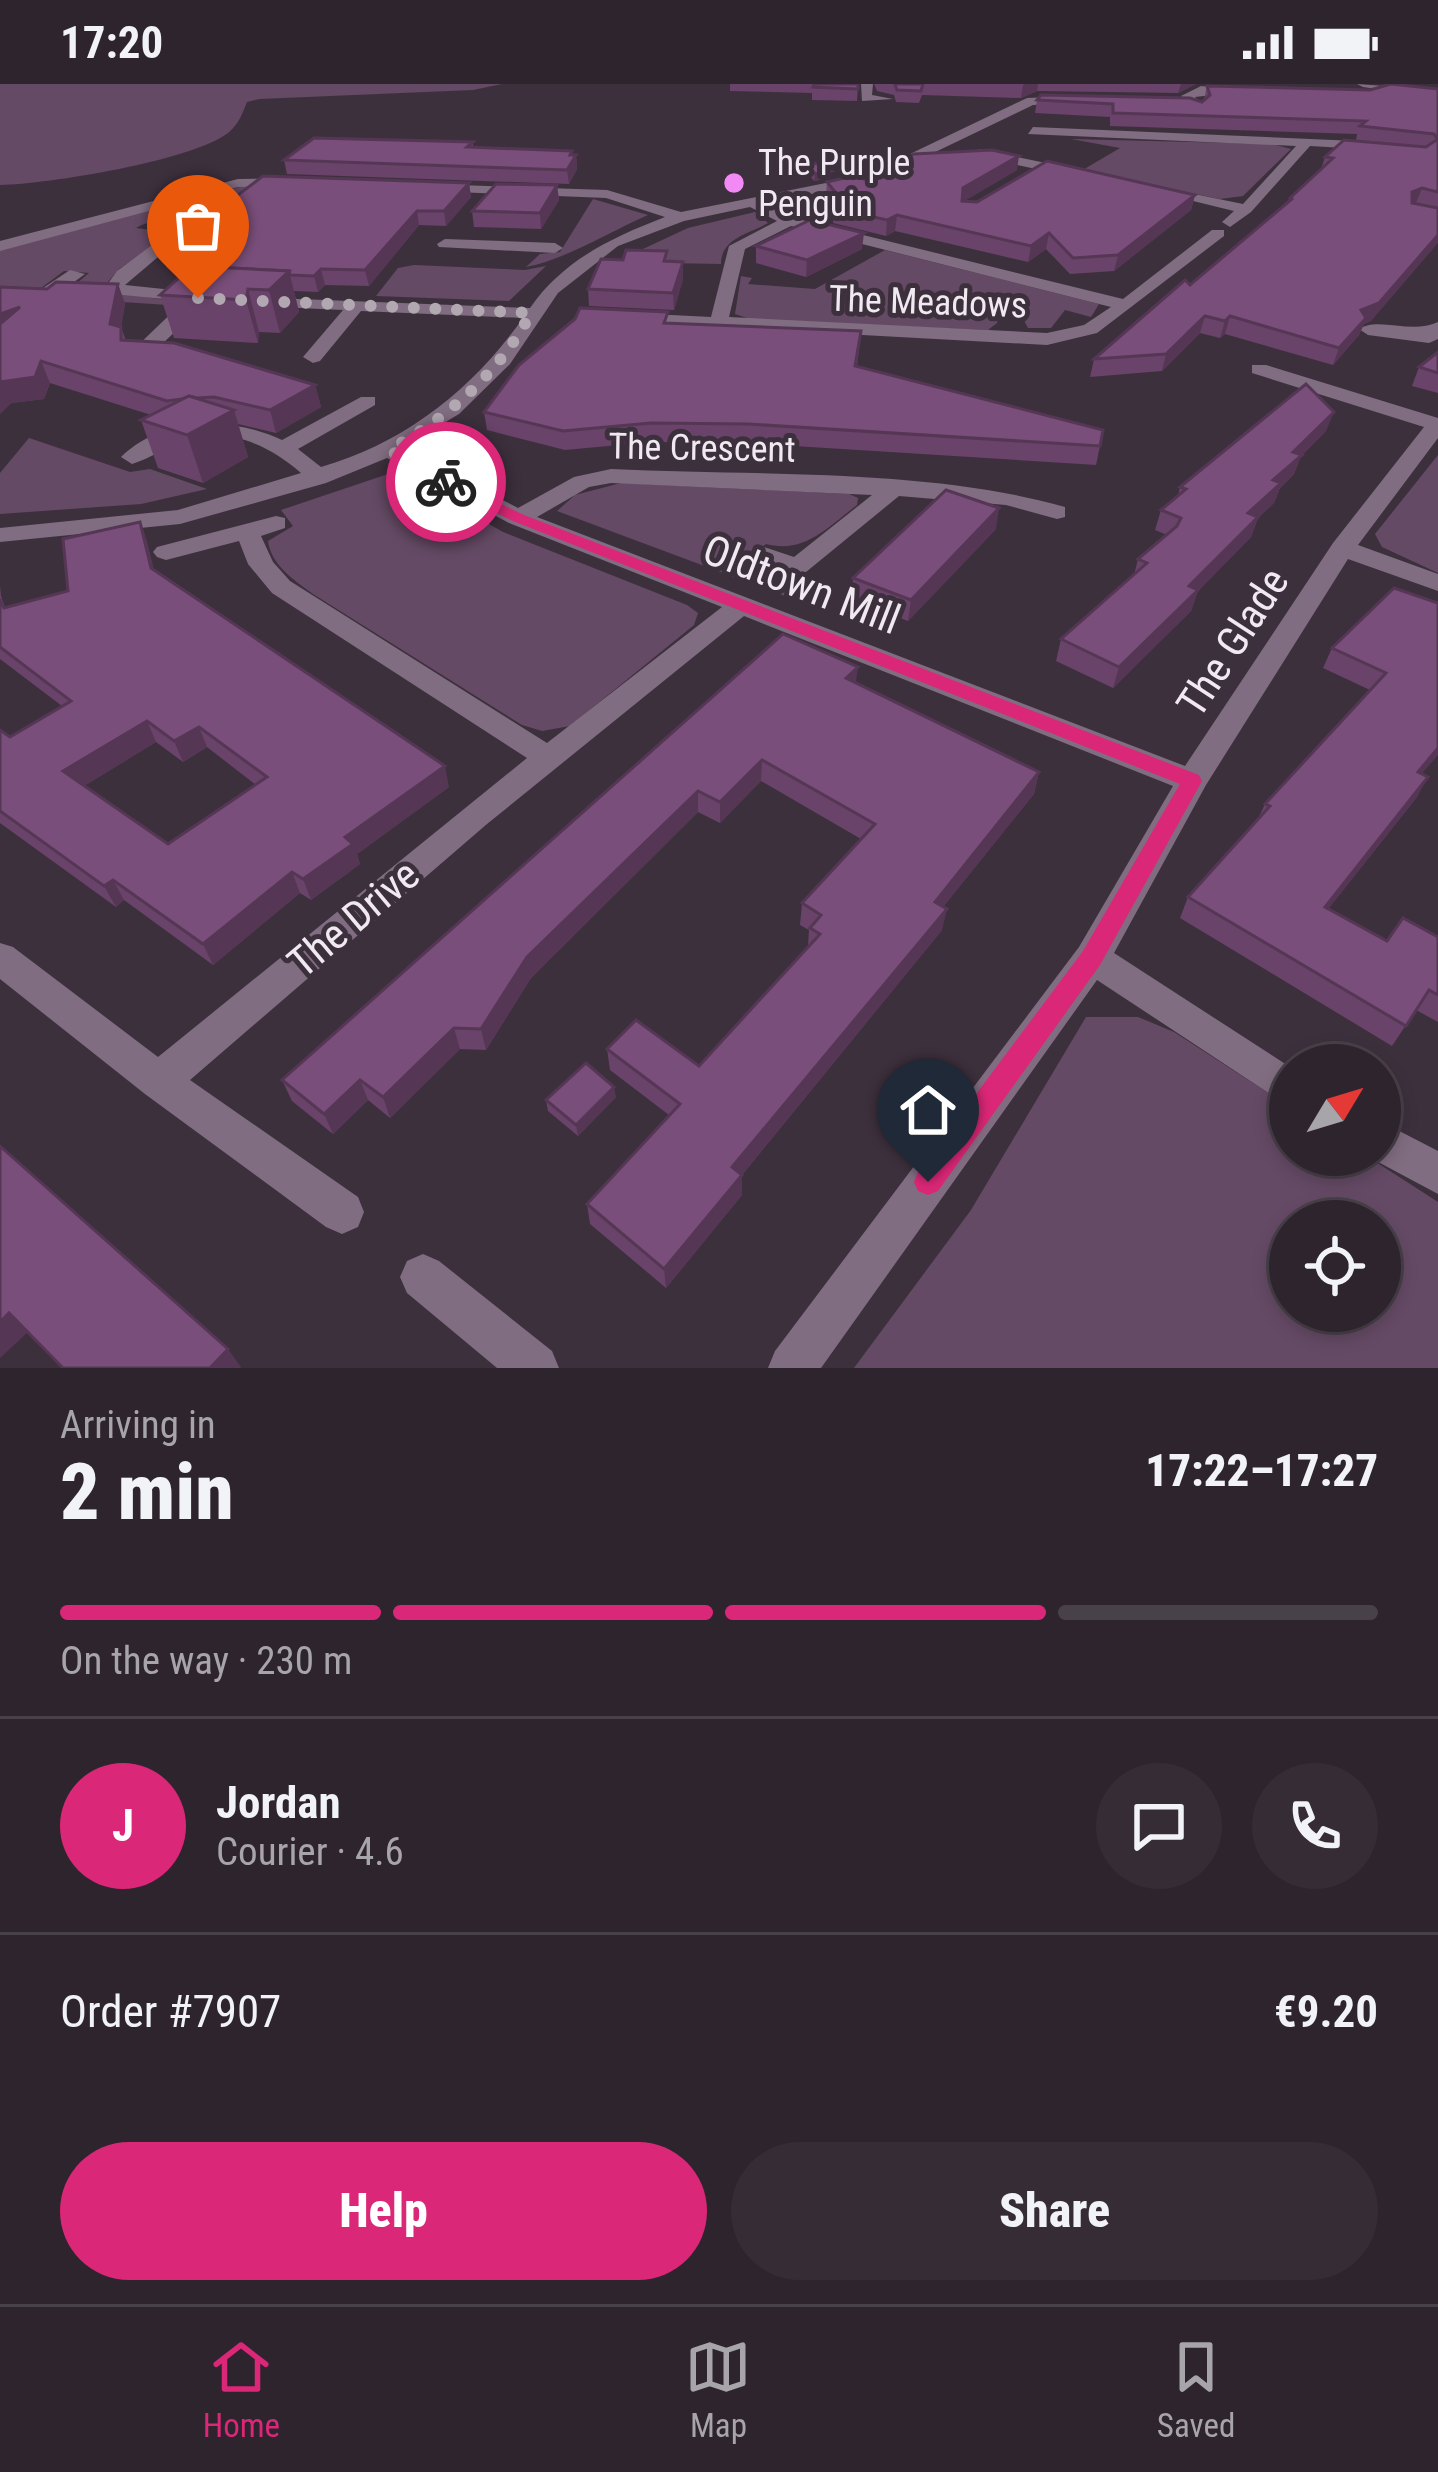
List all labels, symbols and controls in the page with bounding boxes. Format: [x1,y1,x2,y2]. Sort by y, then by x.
text: 17:20 [60,16,163,69]
place label: The Purple Penguin [758,142,910,225]
marker: The Purple Penguin [721,170,747,196]
pin [147,175,249,298]
icon: bag [165,193,231,259]
street label: The Meadows [828,278,1028,326]
courier [386,422,506,542]
street label: The Crescent [608,425,796,471]
icon: bike [413,449,479,515]
street label: Oldtown Mill [697,525,907,644]
street label: The Glade [1167,559,1298,725]
street label: The Drive [278,850,429,987]
north arrow [1269,1044,1401,1176]
map controls [1269,1044,1401,1332]
pin [877,1059,979,1182]
icon: home [895,1077,961,1143]
button: locate [1269,1200,1401,1332]
text: Arriving in [60,1402,216,1448]
text: 17:22–17:27 [1145,1444,1378,1497]
text: 2 min [60,1447,234,1538]
text: On the way · 230 m [60,1638,352,1684]
button: chat [1096,1763,1222,1889]
button: phone [1252,1763,1378,1889]
text: Jordan [216,1776,341,1829]
text: J [112,1799,134,1852]
text: Courier · 4.6 [216,1829,404,1875]
text: Order #7907 [60,1985,281,2038]
text: €9.20 [1274,1985,1378,2038]
button: Help [60,2142,707,2280]
button: Share [731,2142,1378,2280]
tab: Home [203,2334,280,2445]
tab: Map [685,2334,751,2445]
tab: Saved [1157,2334,1235,2445]

